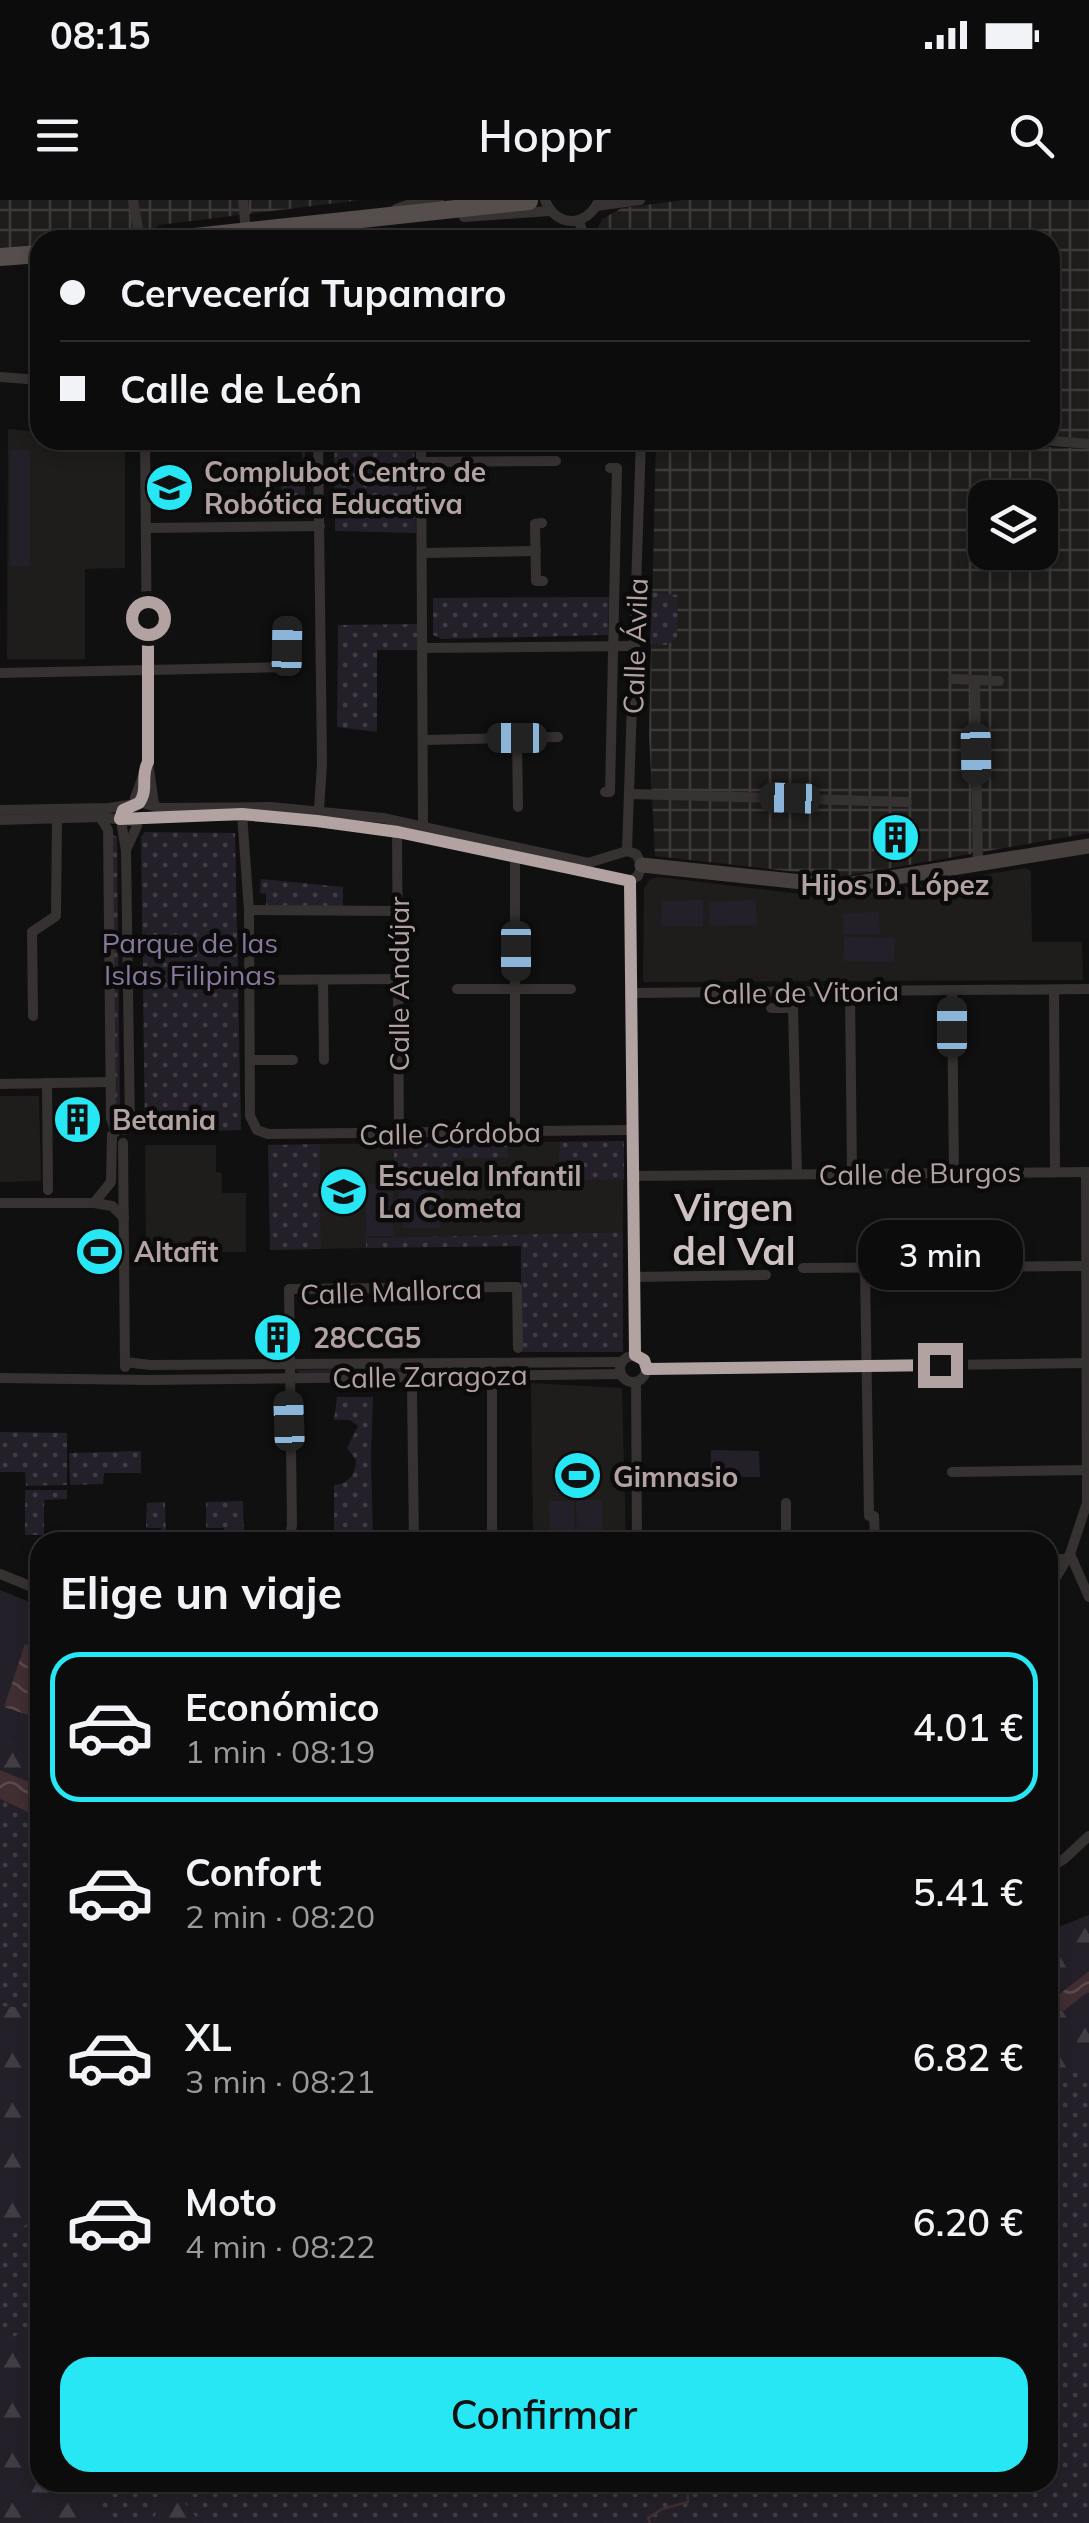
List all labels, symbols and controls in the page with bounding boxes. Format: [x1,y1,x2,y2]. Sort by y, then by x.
text: 08:15 [50,11,151,59]
text: Hoppr [478,107,611,163]
icon: menu [30,108,85,163]
icon: search [1004,108,1059,163]
text: Cervecería Tupamaro [120,269,506,317]
text: Calle de León [120,365,362,413]
place label: Complubot Centro de Robótica Educativa [204,454,486,521]
school or university icon: Complubot Centro de Robótica Educativa [143,461,195,513]
map controls [968,480,1058,570]
button: layers [968,480,1058,570]
street label: Calle Ávila [615,577,655,715]
route start [126,596,171,641]
car [271,616,303,676]
car [487,723,547,753]
car [960,724,992,784]
car [759,782,821,814]
building icon: Hijos D. López [869,811,921,863]
place label: Hijos D. López [801,867,989,902]
street label: Calle Andújar [381,896,416,1071]
car [501,921,531,981]
park label: Parque de las Islas Filipinas [102,925,278,992]
street label: Calle de Vitoria [703,973,899,1011]
car [937,997,967,1057]
building icon: Betania [51,1093,103,1145]
place label: Betania [112,1102,216,1137]
street label: Calle Córdoba [359,1114,541,1152]
street label: Calle de Burgos [818,1154,1022,1192]
place label: Escuela Infantil La Cometa [378,1158,582,1225]
school or university icon: Escuela Infantil La Cometa [317,1165,369,1217]
district label: Virgen del Val [672,1183,796,1275]
callout: 3 min [858,1220,1022,1290]
sports icon: Altafit [73,1225,125,1277]
place label: Altafit [134,1234,219,1269]
text: 3 min [899,1235,982,1275]
street label: Calle Mallorca [299,1270,483,1312]
building icon: 28CCG5 [252,1311,304,1363]
place label: 28CCG5 [313,1320,421,1355]
route end [918,1343,963,1388]
street label: Calle Zaragoza [332,1357,528,1395]
car [273,1390,305,1452]
sports icon: Gimnasio [552,1450,604,1502]
place label: Gimnasio [613,1459,738,1494]
text: Elige un viaje [60,1564,342,1620]
icon: car [65,1682,155,1772]
text: Económico [185,1683,380,1731]
text: 4.01 € [913,1703,1023,1751]
text: 1 min · 08:19 [185,1731,375,1771]
icon: car [65,1847,155,1937]
text: Confort [185,1848,322,1896]
text: 5.41 € [913,1868,1023,1916]
text: 2 min · 08:20 [185,1896,375,1936]
icon: car [65,2012,155,2102]
text: XL [185,2013,232,2061]
text: 6.82 € [913,2033,1023,2081]
text: 3 min · 08:21 [185,2061,375,2101]
icon: car [65,2177,155,2267]
text: Moto [185,2178,277,2226]
text: 6.20 € [913,2198,1023,2246]
text: 4 min · 08:22 [185,2226,375,2266]
button: Confirmar [60,2357,1028,2472]

